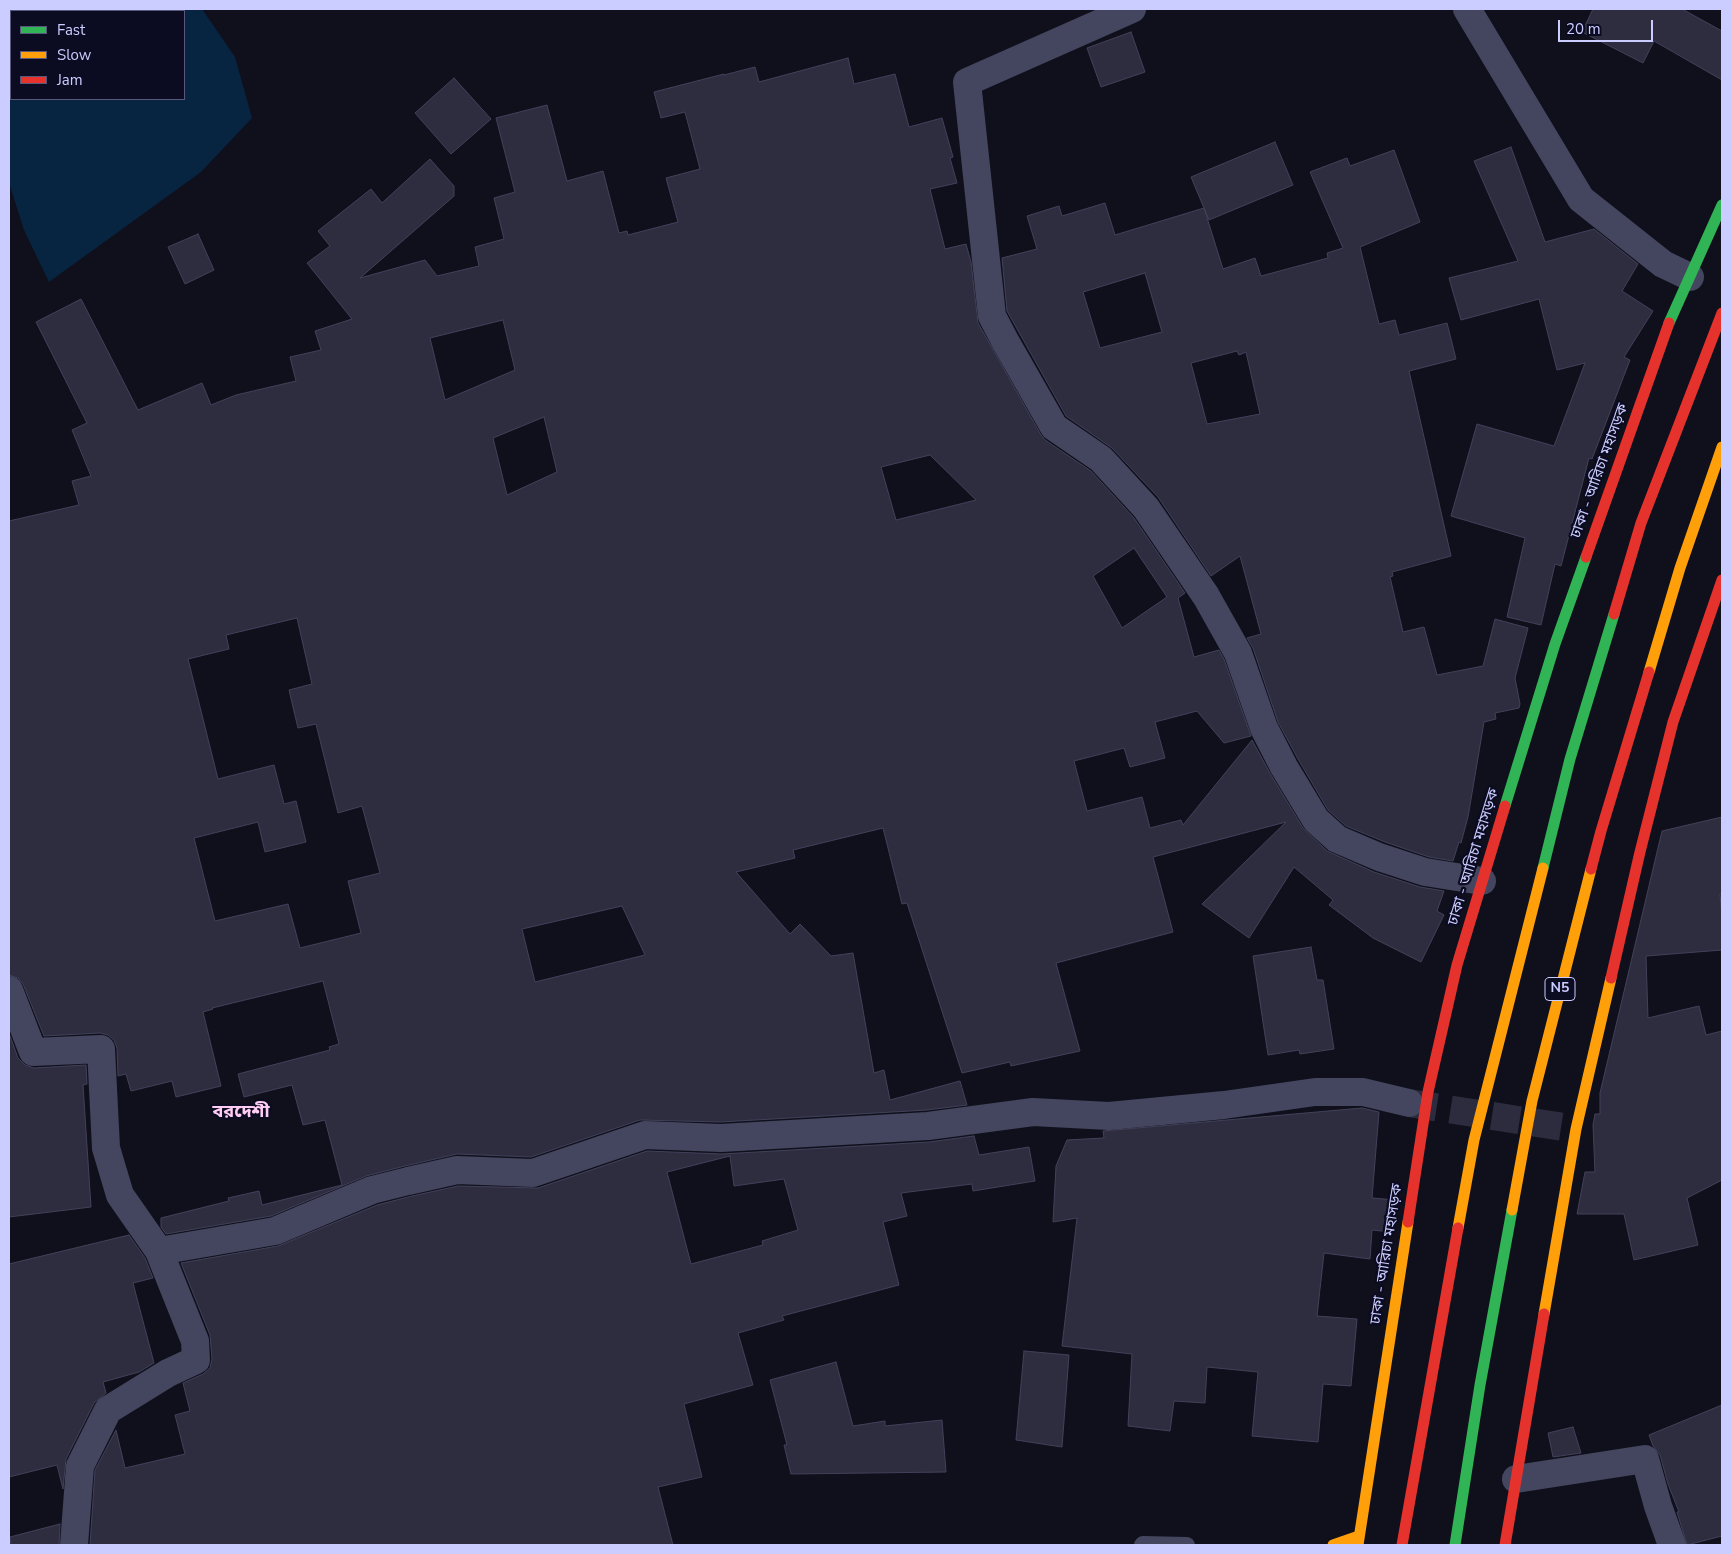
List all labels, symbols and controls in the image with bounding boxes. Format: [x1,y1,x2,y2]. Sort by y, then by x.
legend [10,10,185,100]
scale bar [1561,10,1656,42]
text: 20 m [1566,19,1601,39]
text: Fast [57,20,85,40]
text: Slow [57,45,91,65]
text: Jam [57,70,83,90]
street label: ঢাকা - আরিচা মহাসড়ক [1567,401,1633,541]
street label: ঢাকা - আরিচা মহাসড়ক [1445,787,1503,927]
road number: N5 [1545,978,1575,1001]
district label: বরদেশী [213,1102,269,1124]
street label: ঢাকা - আরিচা মহাসড়ক [1367,1183,1407,1325]

